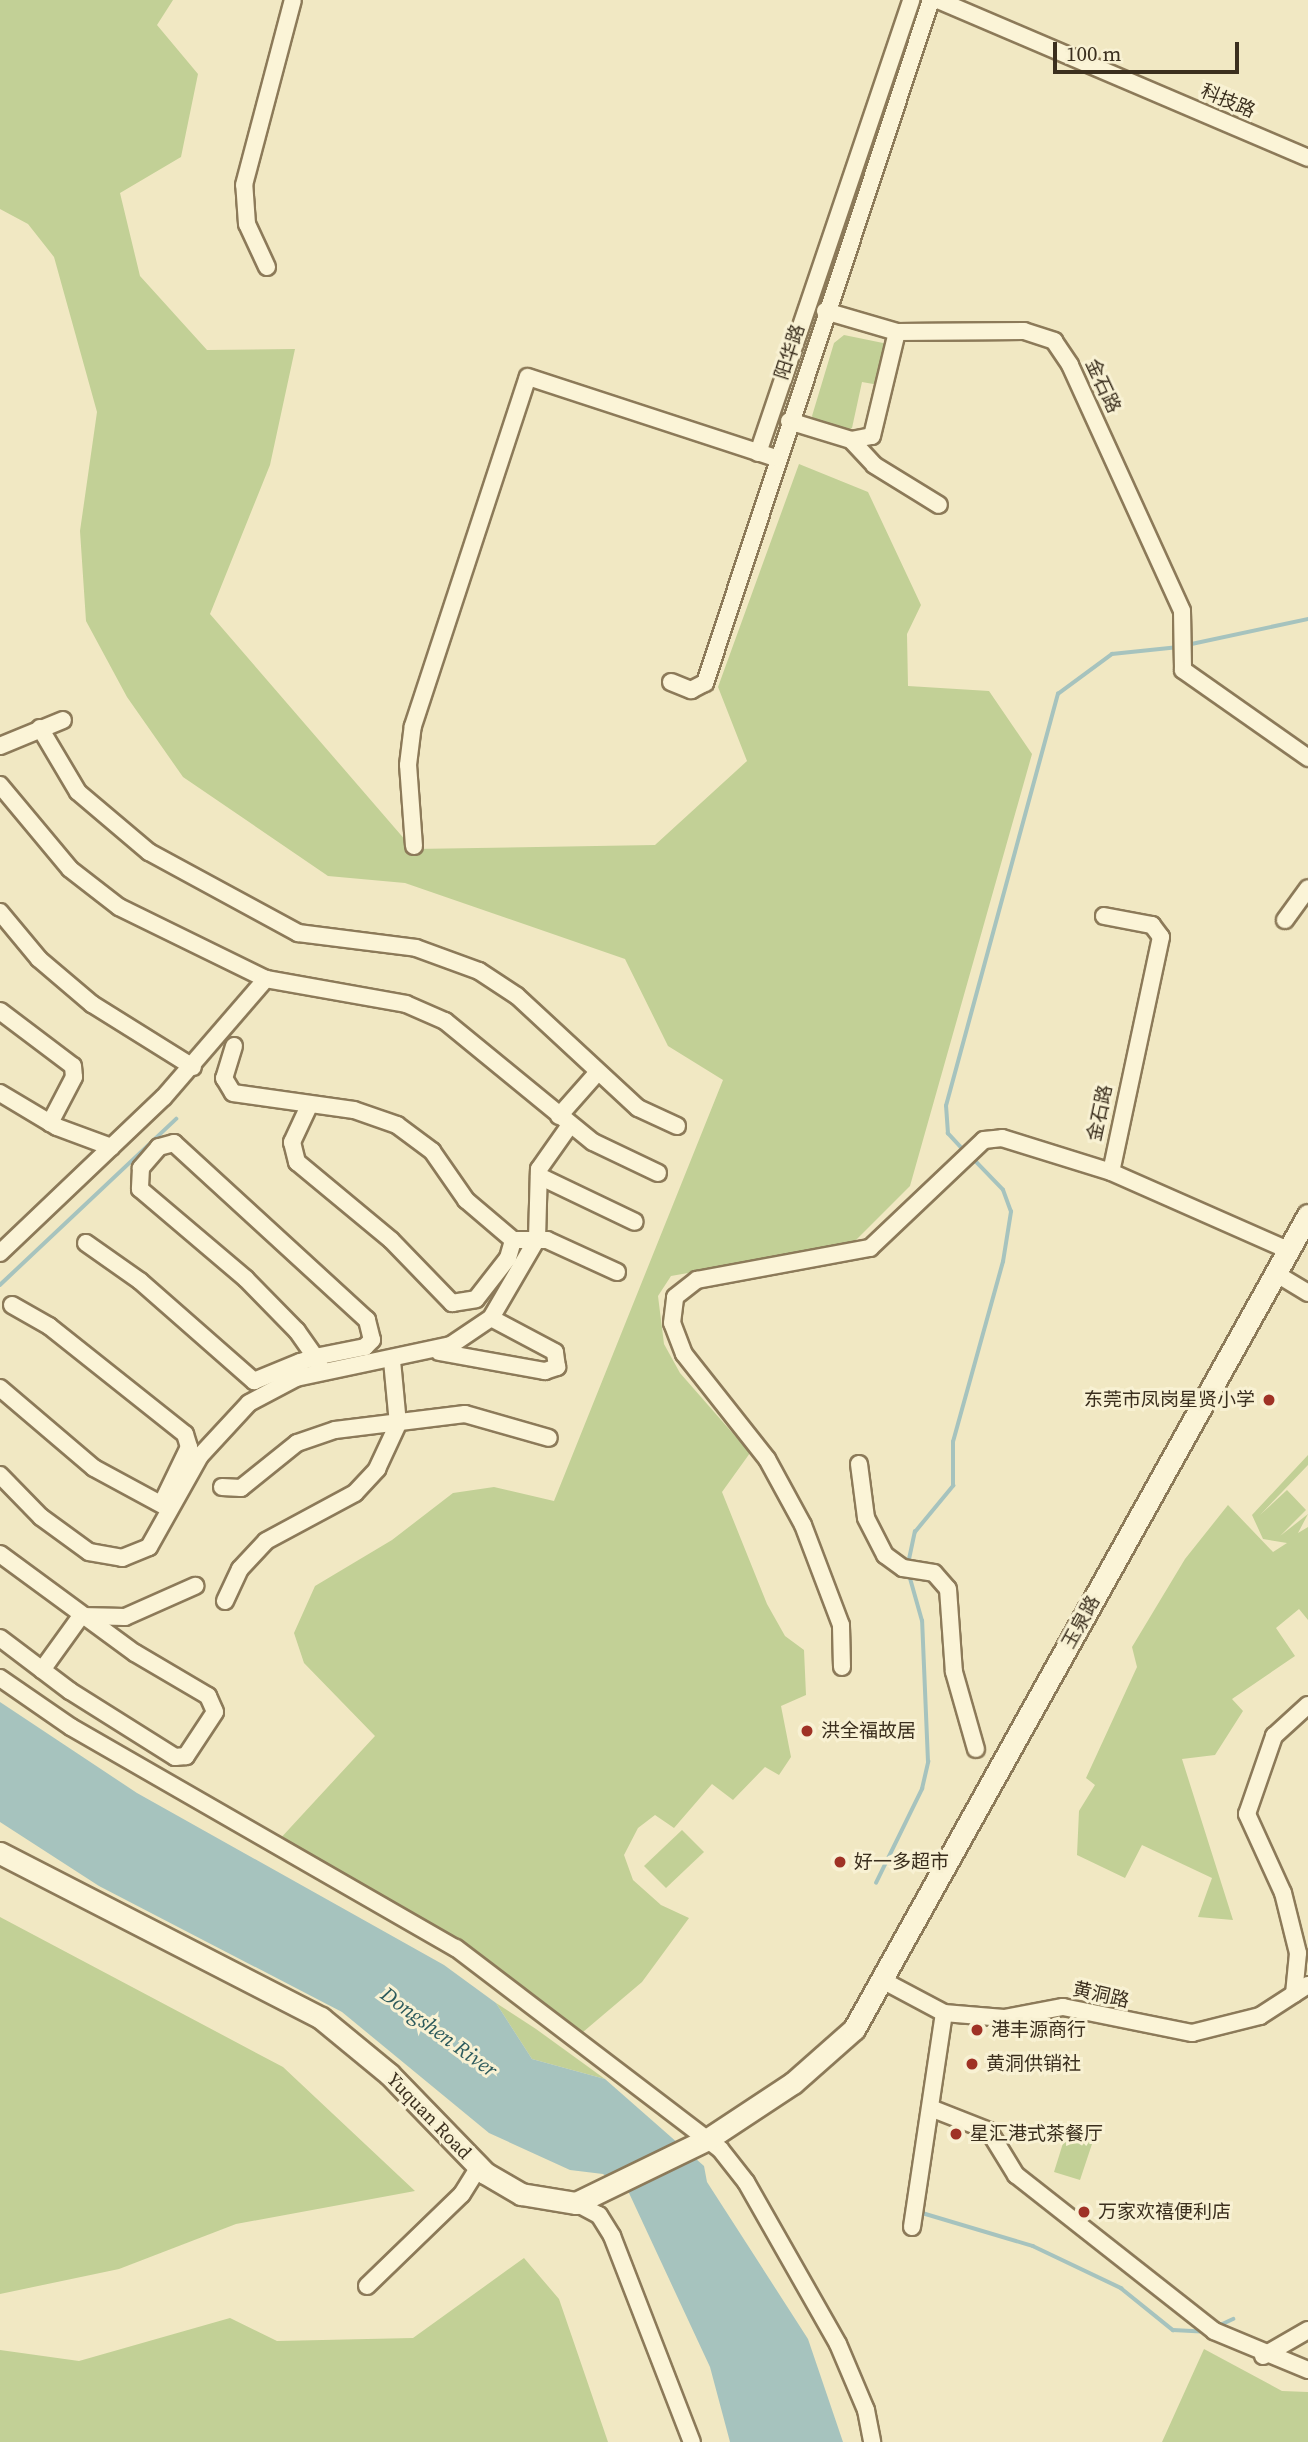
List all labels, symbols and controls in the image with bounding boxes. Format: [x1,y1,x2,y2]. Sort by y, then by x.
scale bar [1056,28,1242,72]
text: 100 m [1066,39,1121,68]
street label: 科技路 [1197,79,1259,123]
street label: 阳华路 [770,321,810,383]
street label: 金石路 [1081,355,1125,417]
street label: 金石路 [1083,1083,1117,1143]
place label: 东莞市凤岗星贤小学 [1084,1389,1255,1411]
marker: 东莞市凤岗星贤小学 [1261,1392,1277,1408]
street label: 玉泉路 [1057,1592,1105,1652]
place label: 洪全福故居 [821,1720,916,1742]
marker: 洪全福故居 [799,1723,815,1739]
place label: 好一多超市 [854,1851,949,1873]
marker: 好一多超市 [832,1854,848,1870]
street label: 黄洞路 [1071,1977,1131,2013]
water label: Dongshen River [376,1981,502,2083]
place label: 港丰源商行 [991,2019,1086,2041]
marker: 港丰源商行 [969,2022,985,2038]
place label: 黄洞供销社 [986,2053,1081,2075]
marker: 黄洞供销社 [964,2056,980,2072]
street label: Yuquan Road [382,2068,476,2164]
place label: 星汇港式茶餐厅 [970,2123,1103,2145]
marker: 星汇港式茶餐厅 [948,2126,964,2142]
place label: 万家欢禧便利店 [1098,2201,1231,2223]
marker: 万家欢禧便利店 [1076,2204,1092,2220]

